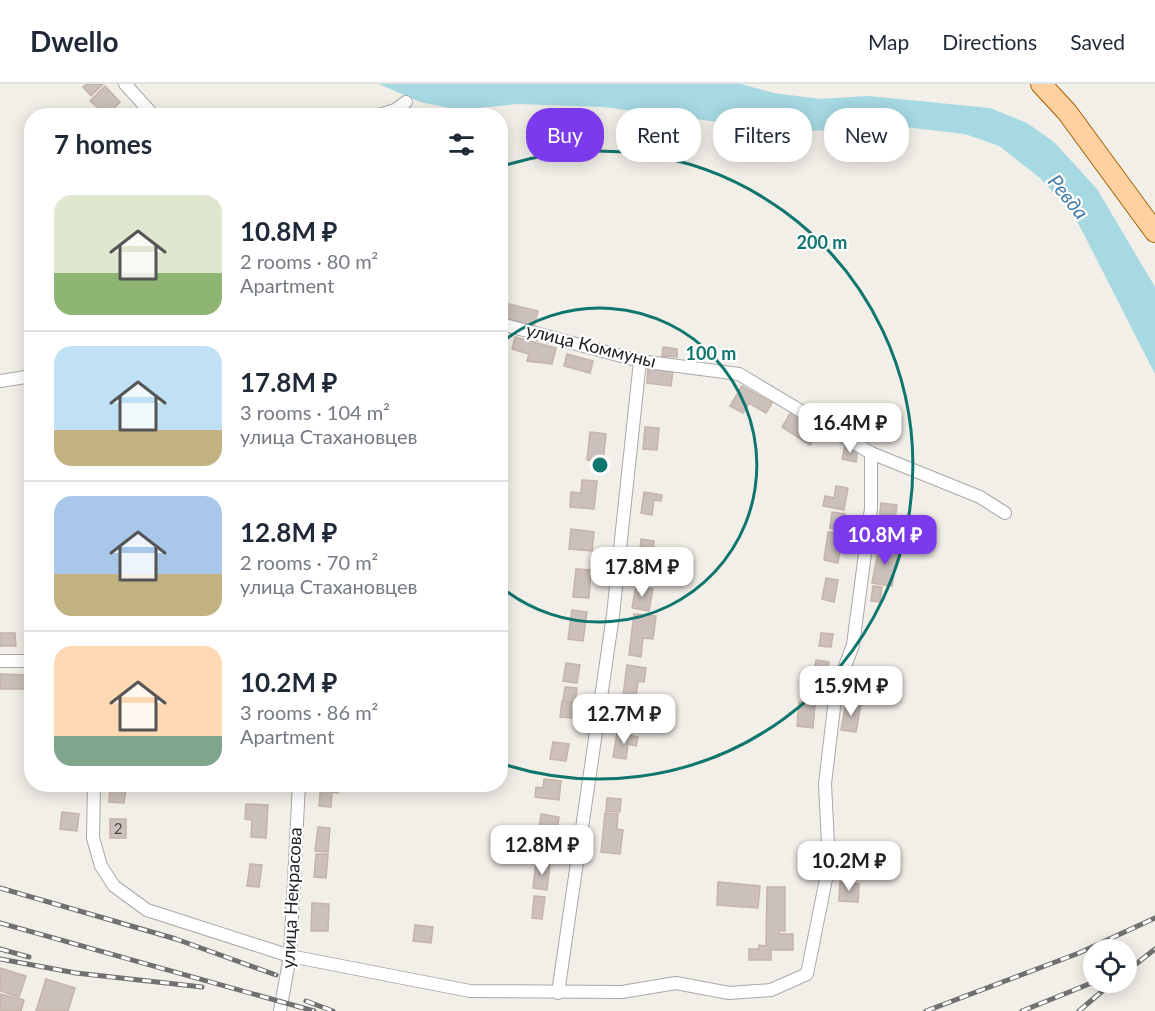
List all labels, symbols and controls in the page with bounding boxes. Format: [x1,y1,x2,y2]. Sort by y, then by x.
text: Dwello [30,24,118,58]
text: Map [868,29,909,54]
text: Directions [942,29,1037,54]
text: Saved [1070,29,1125,54]
chip: Buy [526,108,604,162]
chip: Rent [616,108,701,162]
chip: Filters [713,108,812,162]
chip: New [824,108,909,162]
text: 7 homes [54,128,152,160]
icon: filters [445,128,478,161]
water label: Ревда [1044,169,1094,224]
text: 10.8M ₽ [240,215,337,247]
icon: home [102,219,174,291]
text: 200 m [797,231,847,253]
text: 2 rooms · 80 m² [240,249,378,273]
text: Apartment [240,273,334,297]
street label: улица Коммуны [524,318,659,372]
text: 100 m [686,342,736,364]
text: 17.8M ₽ [240,366,337,398]
icon: home [102,370,174,442]
text: 3 rooms · 104 m² [240,400,390,424]
pin: 16.4M ₽ [795,403,905,454]
text: 16.4M ₽ [813,410,887,434]
text: улица Стахановцев [240,424,417,448]
centre of rings [590,455,610,475]
pin: 10.8M ₽ [830,515,940,566]
text: 12.8M ₽ [240,516,337,548]
icon: home [102,520,174,592]
text: 10.8M ₽ [848,522,922,546]
pin: 17.8M ₽ [587,547,697,598]
text: 2 rooms · 70 m² [240,550,378,574]
text: 17.8M ₽ [605,554,679,578]
text: улица Стахановцев [240,574,417,598]
text: 10.2M ₽ [240,666,337,698]
pin: 15.9M ₽ [796,666,906,717]
icon: home [102,670,174,742]
text: 15.9M ₽ [814,673,888,697]
pin: 12.7M ₽ [569,694,679,745]
text: 3 rooms · 86 m² [240,700,378,724]
text: 12.7M ₽ [587,701,661,725]
text: Apartment [240,724,334,748]
house number: 2 [114,819,122,837]
pin: 12.8M ₽ [487,825,597,876]
street label: улица Некрасова [276,827,306,969]
text: 12.8M ₽ [505,832,579,856]
pin: 10.2M ₽ [794,841,904,892]
text: 10.2M ₽ [812,848,886,872]
map controls [1083,939,1137,993]
button: locate [1083,939,1137,993]

